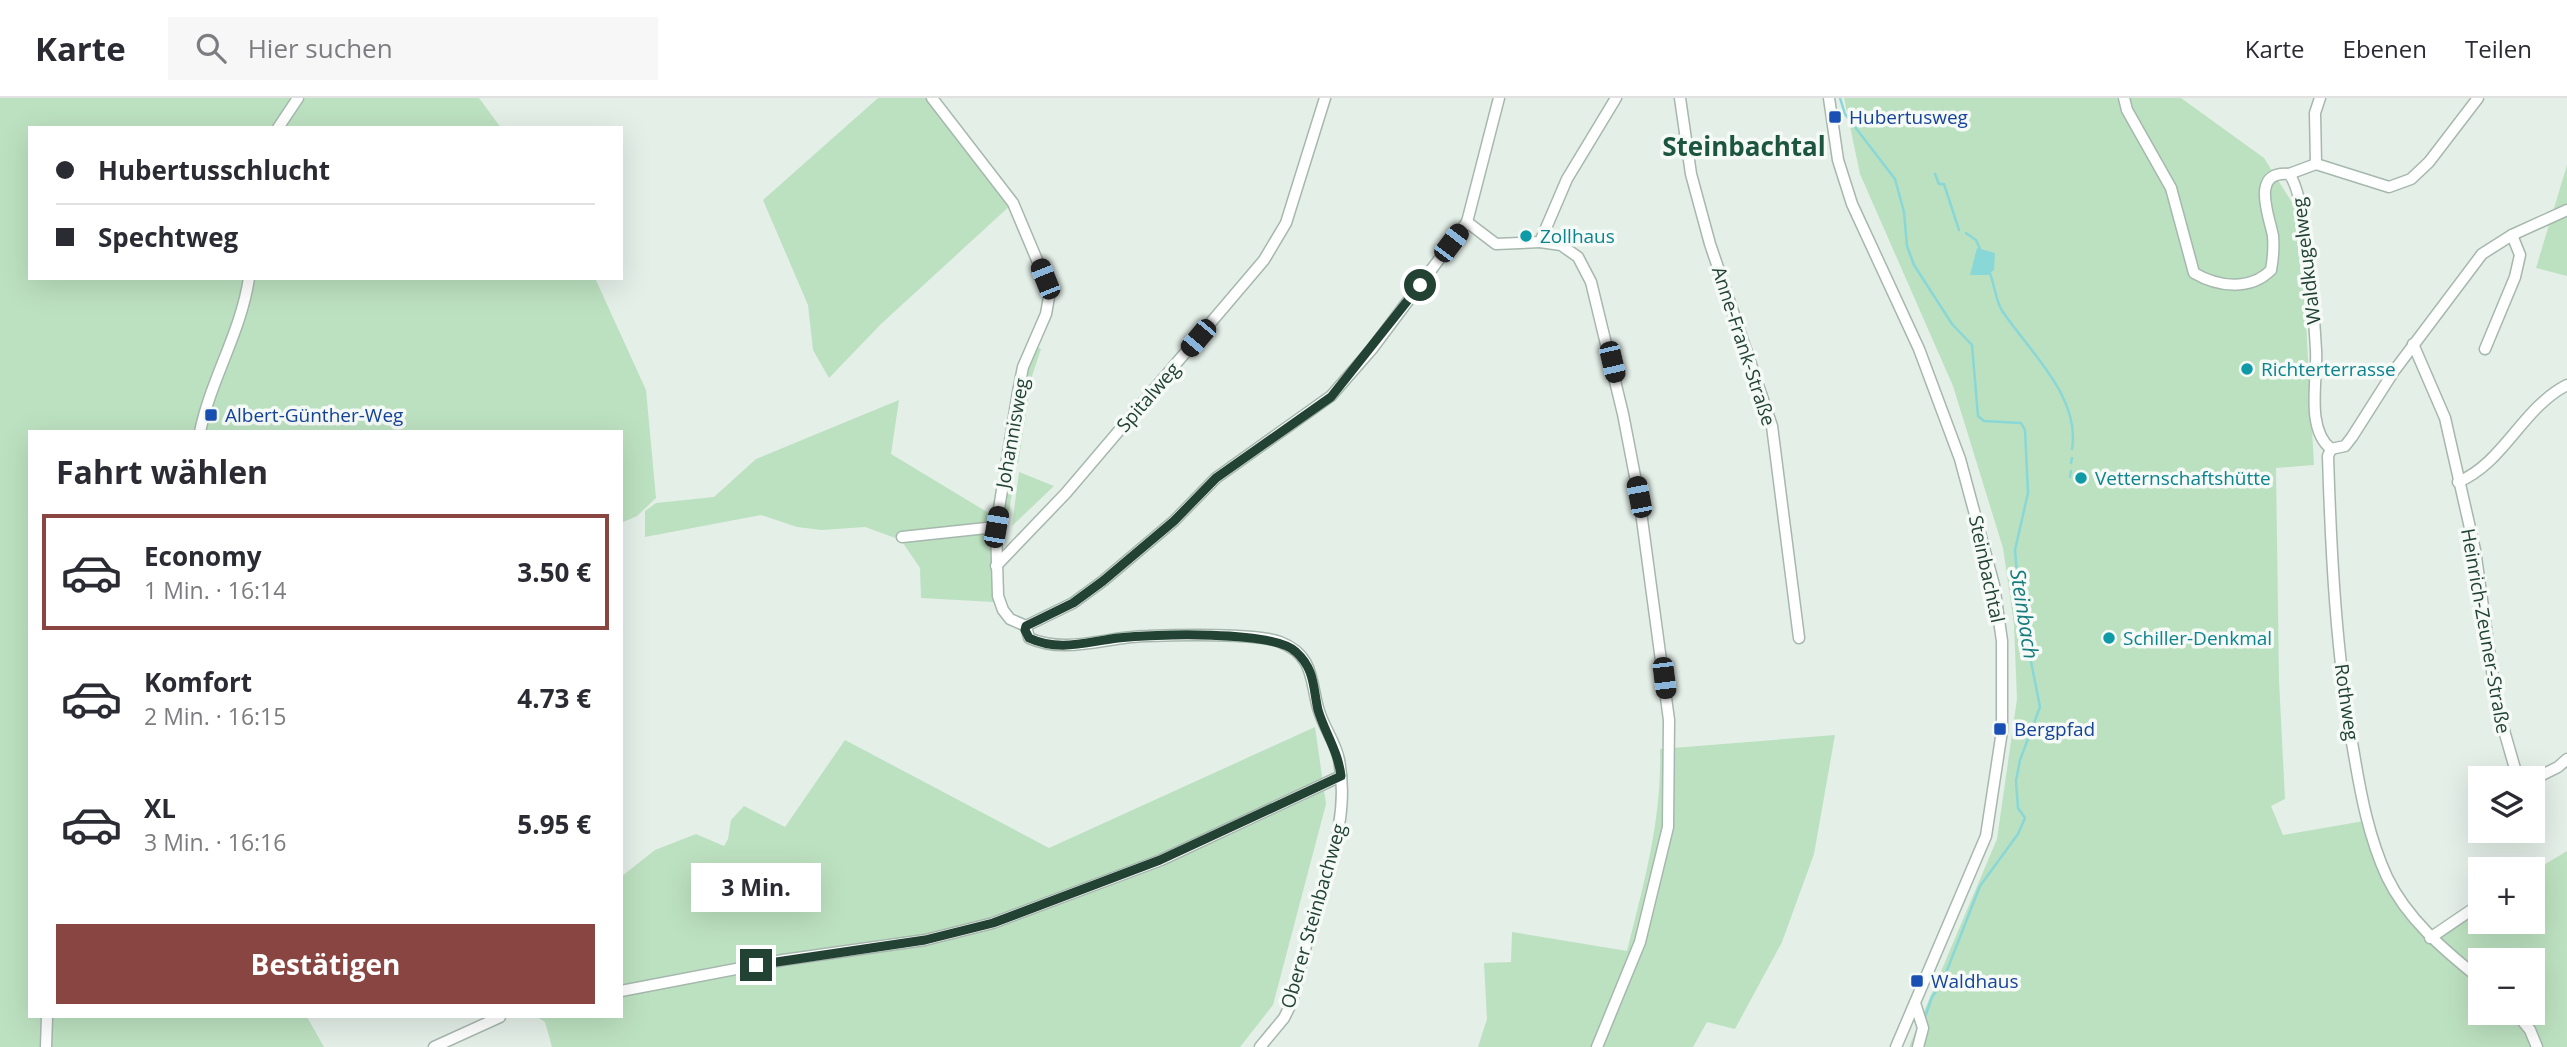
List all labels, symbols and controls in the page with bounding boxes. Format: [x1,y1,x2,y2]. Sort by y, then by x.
search box [168,17,658,80]
text: Karte [35,26,126,71]
icon: search [192,29,230,67]
text: Hier suchen [248,30,393,66]
text: Karte [2245,32,2305,65]
text: Ebenen [2343,32,2427,65]
text: Teilen [2465,32,2532,65]
place label: Hubertusweg [1849,104,1968,130]
marker: Hubertusweg [1827,109,1843,125]
district label: Steinbachtal [1662,128,1826,164]
text: Hubertusschlucht [98,152,330,188]
street label: Waldkugelweg [2285,196,2327,326]
text: Spechtweg [98,219,238,255]
car [1430,220,1473,266]
place label: Zollhaus [1540,223,1615,249]
marker: Zollhaus [1518,228,1534,244]
car [1028,256,1063,302]
street label: Anne-Frank-Straße [1706,263,1782,429]
route start [1404,269,1436,301]
car [1177,315,1220,361]
car [1598,339,1627,385]
place label: Richterterrasse [2261,356,2396,382]
street label: Spitalweg [1110,357,1186,437]
marker: Richterterrasse [2239,361,2255,377]
street label: Johannisweg [989,376,1034,492]
place label: Albert-Günther-Weg [225,402,403,428]
marker: Albert-Günther-Weg [203,407,219,423]
text: Fahrt wählen [56,450,268,493]
place label: Vetternschaftshütte [2095,465,2271,491]
marker: Vetternschaftshütte [2073,470,2089,486]
car [1625,474,1654,520]
car [983,504,1010,550]
street label: Steinbachtal [1963,513,2011,625]
street label: Heinrich-Zeuner-Straße [2455,526,2517,736]
text: Economy [144,538,262,574]
icon: car [60,541,123,604]
text: 3.50 € [517,554,591,590]
water label: Steinbach [2004,567,2046,661]
text: 1 Min. · 16:14 [144,574,286,606]
place label: Schiller-Denkmal [2123,625,2272,651]
marker: Schiller-Denkmal [2101,630,2117,646]
car [1652,656,1677,700]
street label: Rothweg [2329,662,2365,742]
text: Komfort [144,664,252,700]
icon: car [60,667,123,730]
text: 4.73 € [517,680,591,716]
text: 2 Min. · 16:15 [144,700,286,732]
place label: Bergpfad [2014,716,2095,742]
marker: Bergpfad [1992,721,2008,737]
map controls [2468,766,2545,1025]
button: layers [2468,766,2545,843]
text: XL [144,790,176,826]
icon: car [60,793,123,856]
text: 5.95 € [517,806,591,842]
street label: Oberer Steinbachweg [1274,821,1352,1011]
text: 3 Min. · 16:16 [144,826,286,858]
button: + [2468,857,2545,934]
callout: 3 Min. [691,864,821,912]
text: 3 Min. [721,871,791,903]
button: Bestätigen [56,924,595,1004]
button: − [2468,948,2545,1025]
route end [740,949,772,981]
place label: Waldhaus [1931,968,2018,994]
marker: Waldhaus [1909,973,1925,989]

